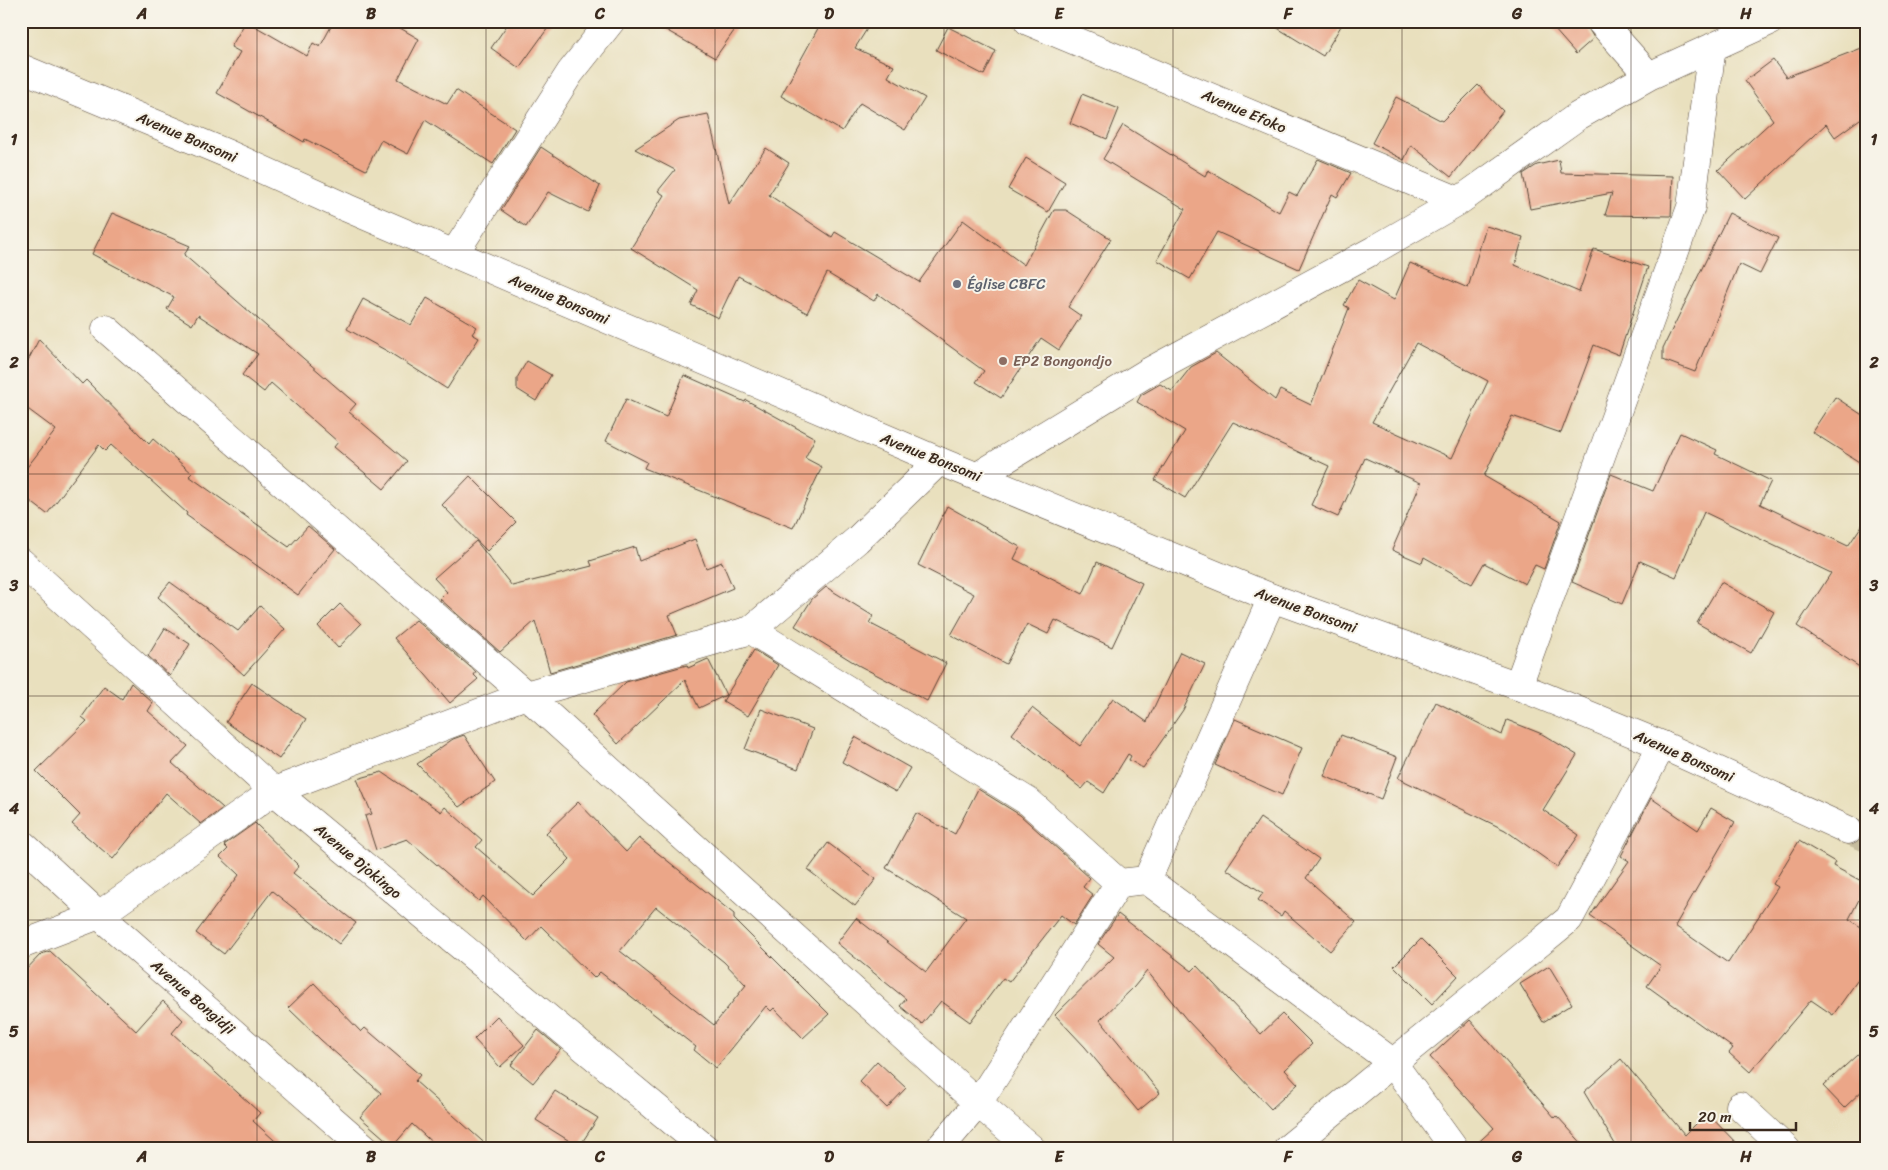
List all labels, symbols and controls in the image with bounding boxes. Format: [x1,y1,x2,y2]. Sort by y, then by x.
text: A [136,0,147,28]
text: B [366,0,377,28]
text: C [594,0,606,28]
text: D [824,0,834,28]
text: E [1055,0,1065,28]
text: F [1283,0,1294,28]
text: G [1511,0,1523,28]
text: H [1739,0,1752,28]
street label: Avenue Efoko [1197,81,1291,141]
street label: Avenue Bonsomi [132,104,242,170]
text: 1 [11,125,18,154]
text: 1 [1871,125,1878,154]
street label: Avenue Bonsomi [504,266,614,332]
place label: Église CBFC [967,271,1046,297]
marker: Église CBFC [951,278,963,290]
text: 2 [8,348,19,377]
place label: EP2 Bongondjo [1013,348,1112,374]
text: 2 [1868,348,1879,377]
marker: EP2 Bongondjo [997,355,1009,367]
street label: Avenue Bonsomi [876,424,986,489]
text: 3 [9,571,19,600]
text: 3 [1869,571,1879,600]
street label: Avenue Bonsomi [1250,579,1362,641]
street label: Avenue Bonsomi [1629,722,1739,790]
text: 4 [8,794,19,823]
text: 4 [1868,794,1879,823]
street label: Avenue Djokingo [308,816,408,906]
street label: Avenue Bongidji [144,952,242,1042]
text: 5 [9,1017,19,1046]
text: 5 [1869,1017,1879,1046]
scale bar [1690,1100,1797,1132]
text: 20 m [1698,1104,1732,1130]
text: A [136,1142,147,1170]
text: B [366,1142,377,1170]
text: C [594,1142,606,1170]
text: D [824,1142,834,1170]
text: E [1055,1142,1065,1170]
text: F [1283,1142,1294,1170]
text: G [1511,1142,1523,1170]
text: H [1739,1142,1752,1170]

